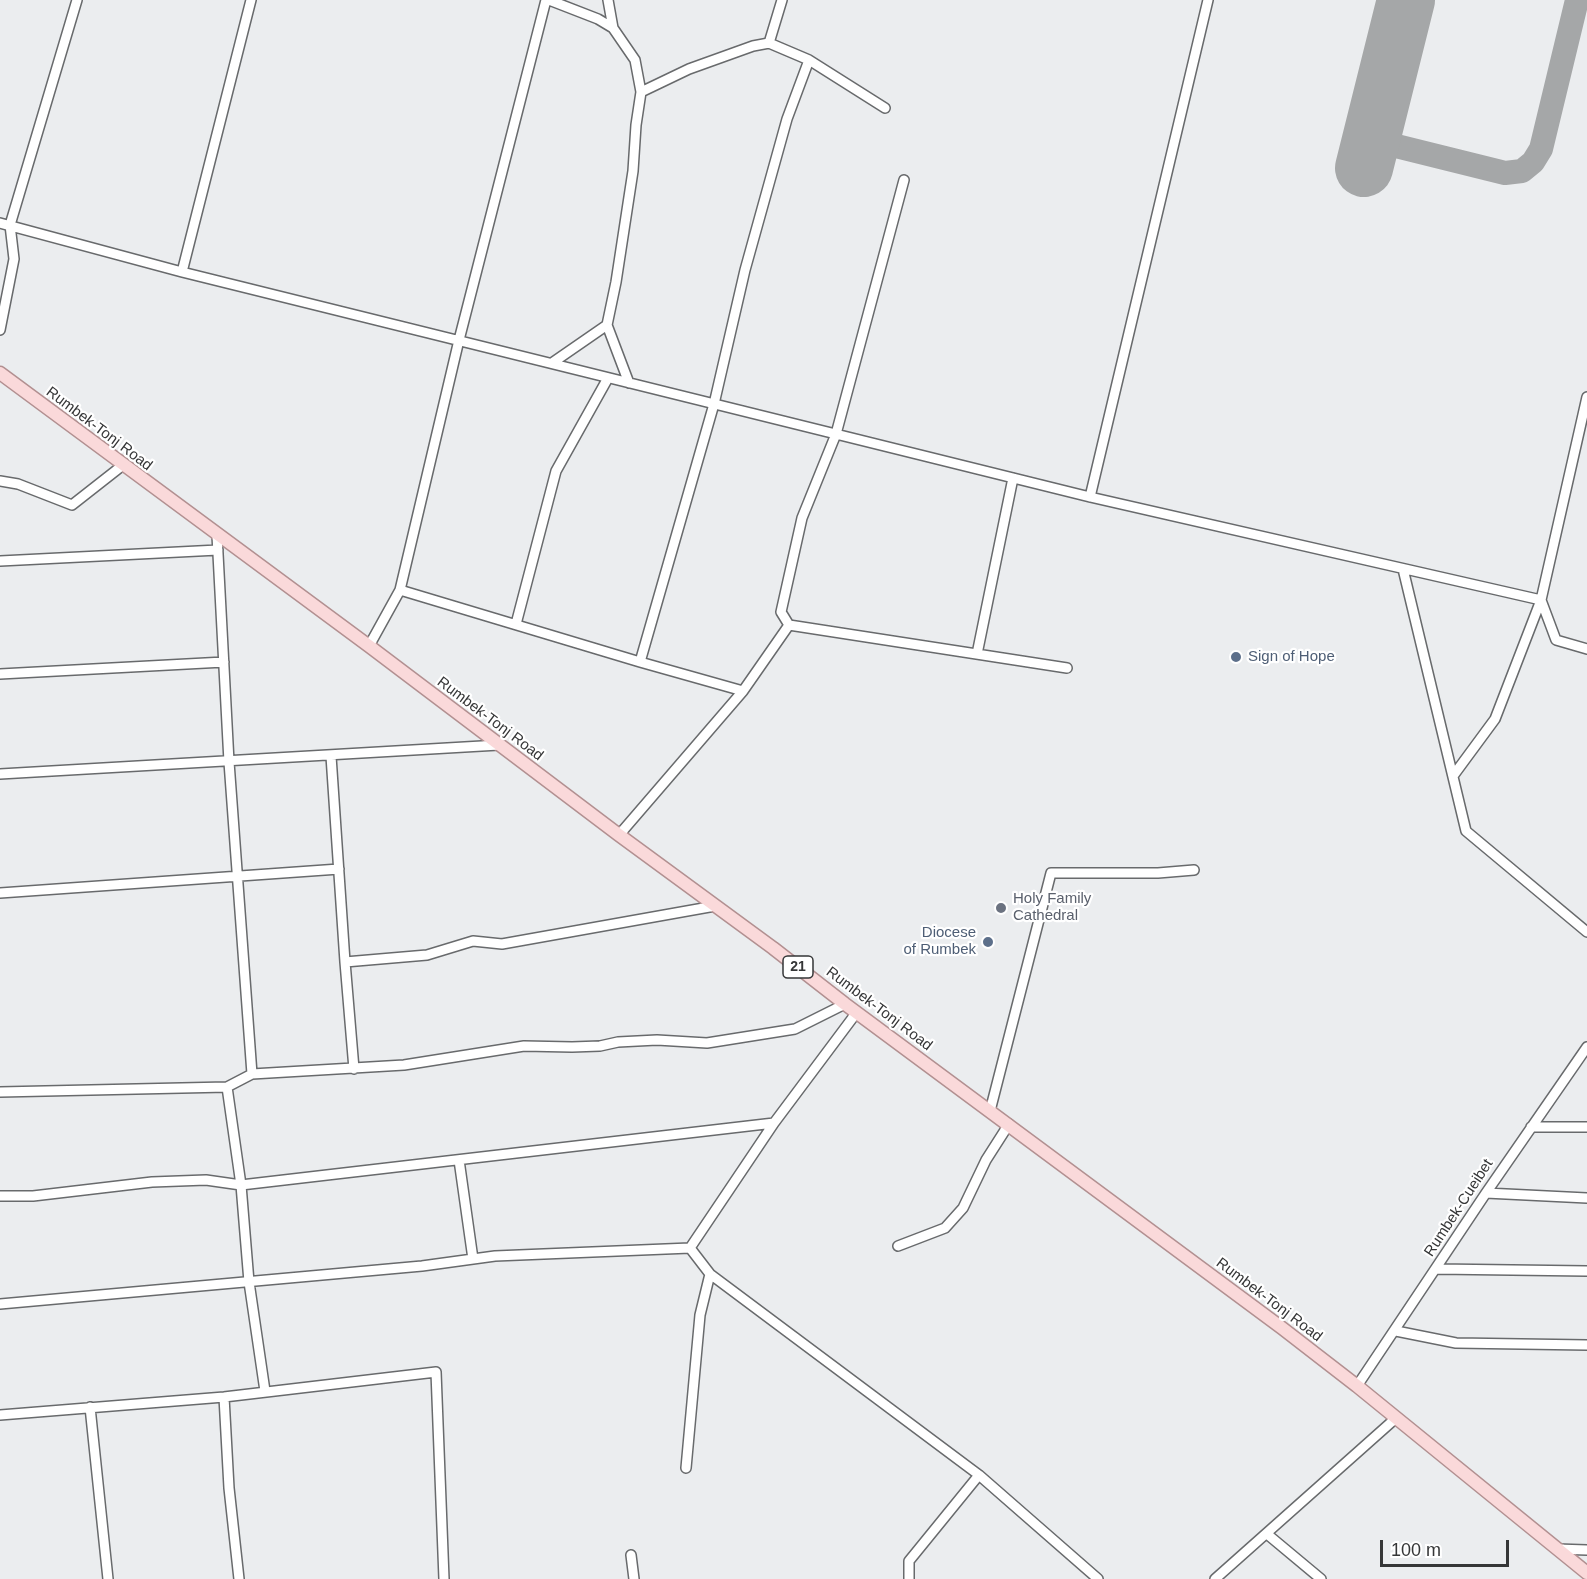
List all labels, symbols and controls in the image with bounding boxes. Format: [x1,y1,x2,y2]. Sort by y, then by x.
street label: Rumbek-Tonj Road [42,383,156,475]
place label: Sign of Hope [1248,648,1335,666]
marker: Sign of Hope [1229,650,1243,664]
street label: Rumbek-Tonj Road [433,673,547,765]
place label: Holy Family Cathedral [1013,890,1091,925]
marker: Holy Family Cathedral [994,901,1008,915]
place label: Diocese of Rumbek [903,924,976,959]
marker: Diocese of Rumbek [981,935,995,949]
road number: 21 [783,956,813,978]
street label: Rumbek-Tonj Road [822,963,936,1055]
street label: Rumbek-Cueibet [1421,1156,1497,1260]
street label: Rumbek-Tonj Road [1212,1254,1326,1346]
scale bar [1383,1528,1512,1566]
text: 100 m [1391,1540,1441,1560]

